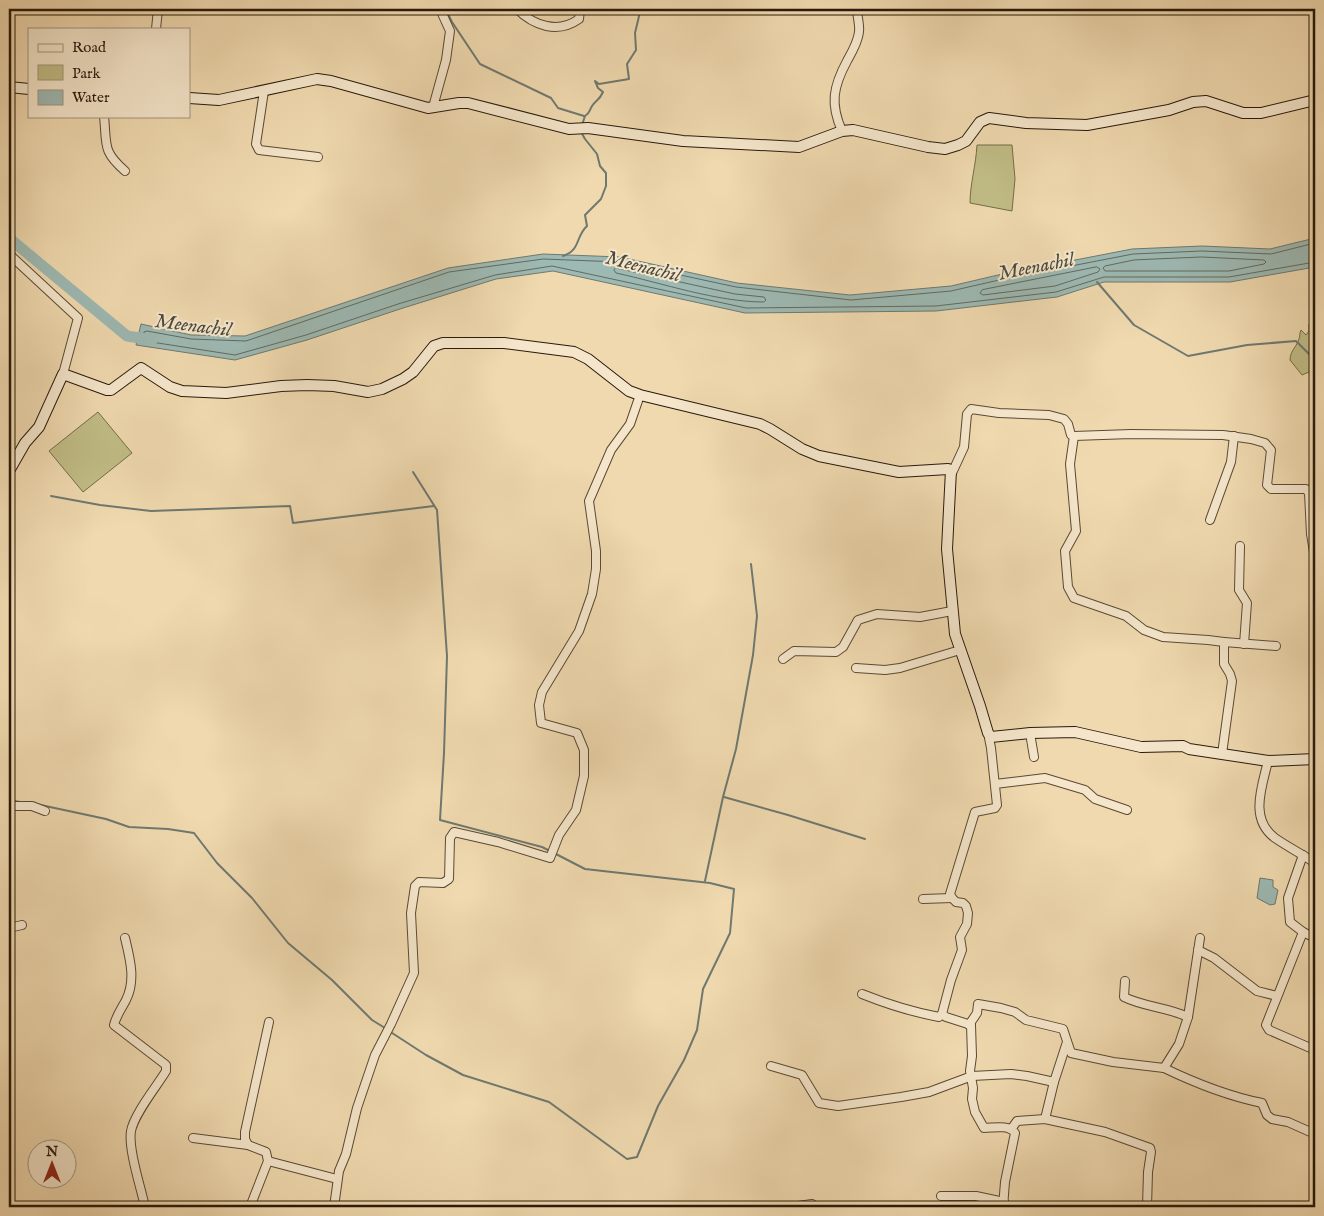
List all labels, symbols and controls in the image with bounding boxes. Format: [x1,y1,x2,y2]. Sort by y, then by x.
legend [28,28,190,118]
text: Road [72,38,107,57]
text: Park [72,64,102,83]
text: Water [72,88,110,107]
water label: Meenachil [603,246,685,289]
water label: Meenachil [996,247,1078,287]
water label: Meenachil [154,309,235,343]
north arrow [28,1138,78,1188]
text: N [45,1143,58,1161]

